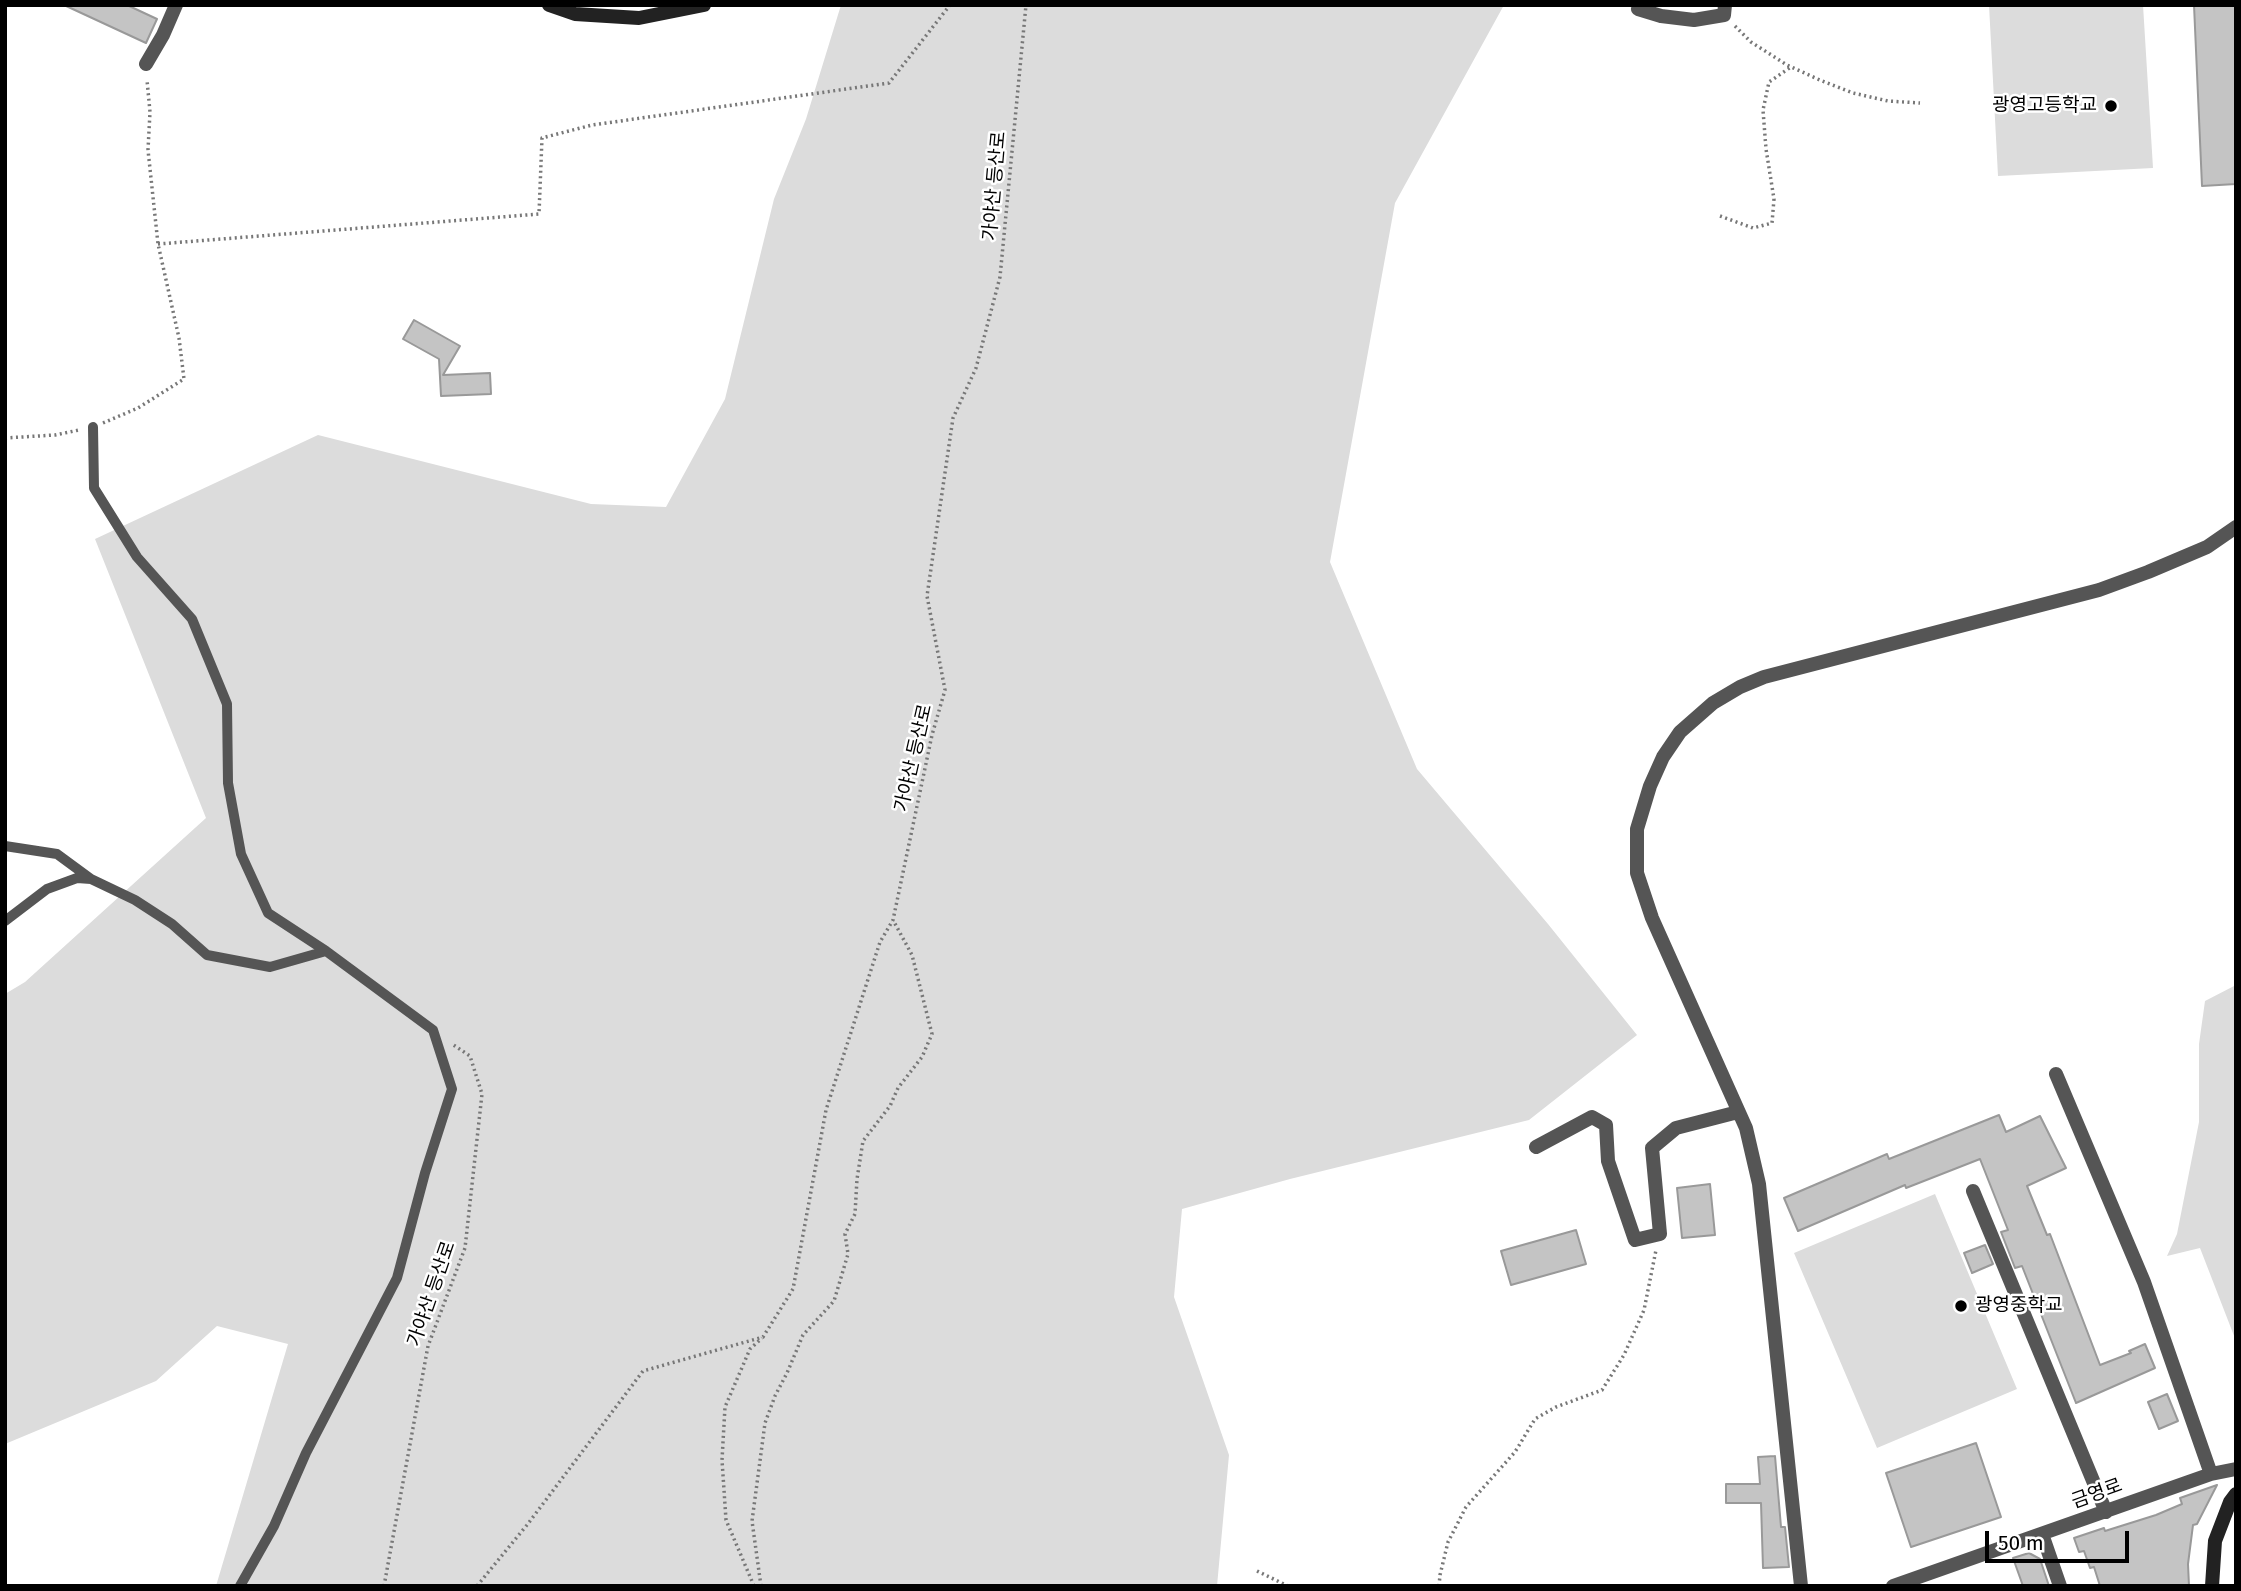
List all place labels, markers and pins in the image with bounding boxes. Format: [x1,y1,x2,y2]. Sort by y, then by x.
place label: 광영고등학교 [1992,95,2097,117]
marker: 광영고등학교 [2103,98,2119,114]
place label: 광영중학교 [1975,1295,2062,1317]
marker: 광영중학교 [1953,1298,1969,1314]

